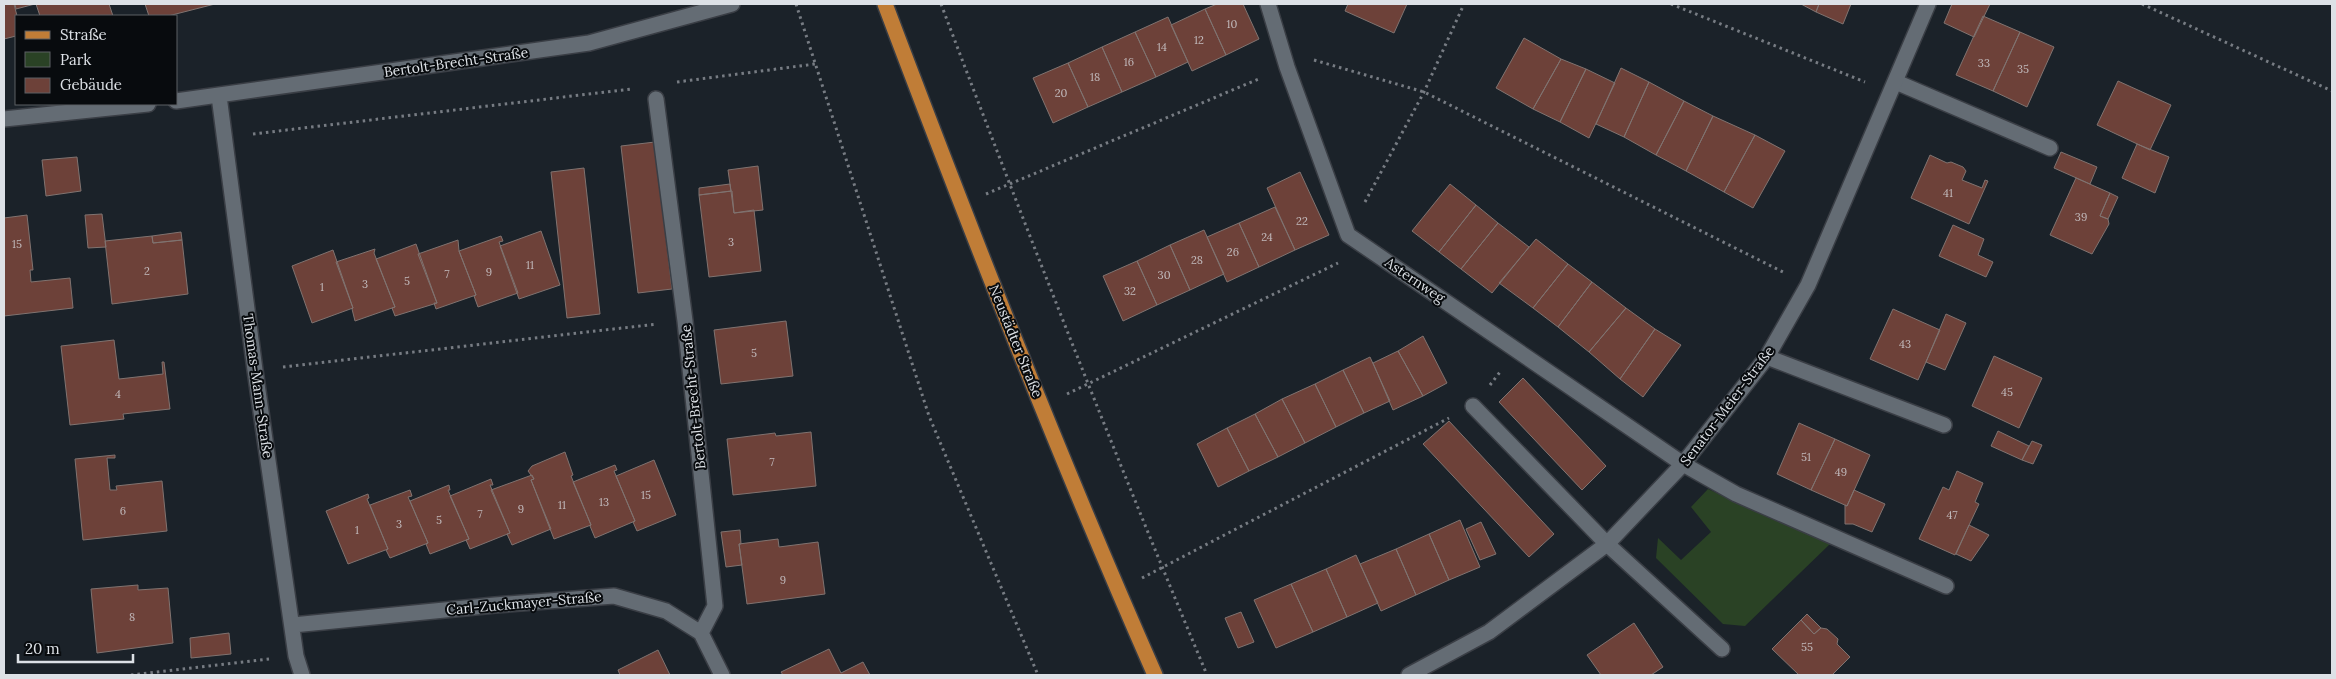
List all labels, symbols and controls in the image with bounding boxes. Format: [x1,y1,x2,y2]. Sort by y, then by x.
legend [15,15,178,105]
house number: 10 [1227,17,1238,31]
text: Straße [60,25,107,44]
house number: 12 [1194,33,1204,47]
house number: 14 [1157,40,1167,54]
street label: Bertolt-Brecht-Straße [383,43,530,81]
text: Park [60,50,91,69]
house number: 16 [1124,55,1134,69]
house number: 33 [1978,56,1990,70]
house number: 35 [2017,62,2029,76]
house number: 18 [1090,70,1100,84]
text: Gebäude [60,75,122,94]
house number: 20 [1055,86,1068,100]
house number: 41 [1943,186,1953,200]
house number: 39 [2075,210,2087,224]
house number: 22 [1296,214,1308,228]
house number: 24 [1261,230,1273,244]
house number: 3 [728,235,734,249]
house number: 15 [12,237,22,251]
house number: 26 [1227,245,1239,259]
house number: 28 [1191,253,1203,267]
street label: Asternweg [1381,253,1449,307]
house number: 11 [526,258,534,272]
house number: 2 [144,264,150,278]
house number: 9 [486,265,492,279]
house number: 7 [444,267,450,281]
house number: 30 [1158,268,1171,282]
house number: 5 [404,274,410,288]
house number: 3 [362,277,368,291]
house number: 1 [320,280,324,294]
street label: Neustädter Straße [985,282,1047,401]
house number: 32 [1124,284,1136,298]
street label: Thomas-Mann-Straße [239,313,277,460]
street label: Bertolt-Brecht-Straße [676,323,710,470]
house number: 43 [1899,337,1911,351]
street label: Senator-Meier-Straße [1676,342,1778,469]
house number: 5 [751,346,757,360]
house number: 45 [2001,385,2013,399]
house number: 4 [115,387,121,401]
house number: 51 [1801,450,1811,464]
house number: 7 [769,455,775,469]
house number: 49 [1835,465,1847,479]
house number: 15 [641,488,651,502]
house number: 13 [599,495,609,509]
house number: 11 [558,498,566,512]
house number: 9 [518,502,524,516]
house number: 6 [120,504,126,518]
house number: 7 [477,507,483,521]
house number: 47 [1946,508,1958,522]
house number: 5 [436,513,442,527]
house number: 3 [396,517,402,531]
house number: 1 [355,523,359,537]
house number: 9 [780,573,786,587]
street label: Carl-Zuckmayer-Straße [446,587,603,619]
house number: 8 [129,610,135,624]
scale bar [18,632,132,664]
text: 20 m [25,639,60,658]
house number: 55 [1801,640,1813,654]

